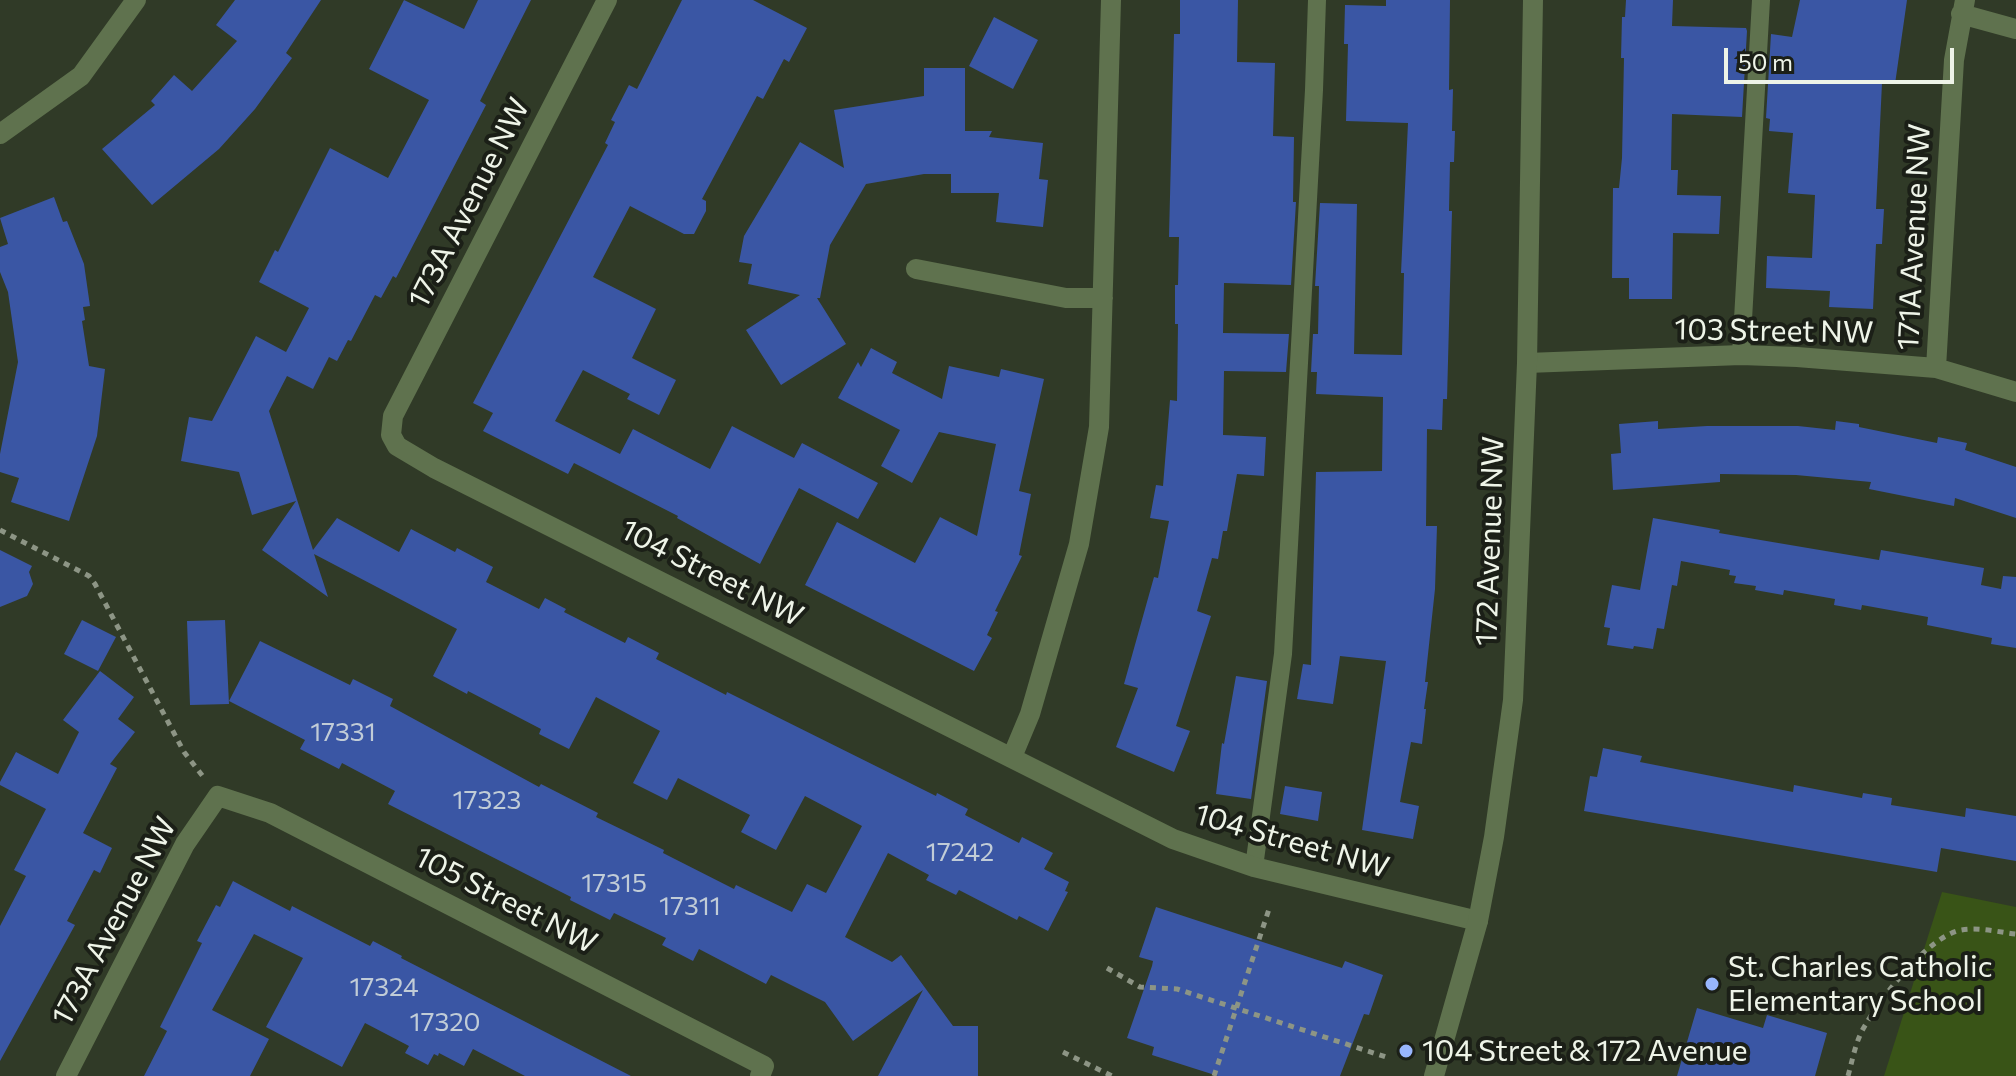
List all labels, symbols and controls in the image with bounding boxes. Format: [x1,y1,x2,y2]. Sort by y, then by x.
scale bar [1728,32,1958,82]
text: 50 m [1738,47,1793,76]
street label: 173A Avenue NW [401,92,537,314]
street label: 171A Avenue NW [1890,123,1938,351]
street label: 103 Street NW [1674,311,1874,351]
street label: 172 Avenue NW [1468,435,1512,647]
street label: 104 Street NW [615,512,809,634]
house number: 17331 [310,716,376,748]
house number: 17323 [453,784,521,816]
street label: 104 Street NW [1191,796,1393,886]
street label: 173A Avenue NW [44,811,184,1031]
house number: 17242 [926,836,994,868]
street label: 105 Street NW [409,839,603,961]
house number: 17315 [581,867,647,899]
house number: 17311 [659,890,721,922]
place label: St. Charles Catholic Elementary School [1728,949,1992,1020]
house number: 17324 [349,971,419,1003]
marker: St. Charles Catholic Elementary School [1703,975,1721,993]
house number: 17320 [410,1006,480,1038]
place label: 104 Street & 172 Avenue [1422,1033,1748,1069]
marker: 104 Street & 172 Avenue [1397,1042,1415,1060]

